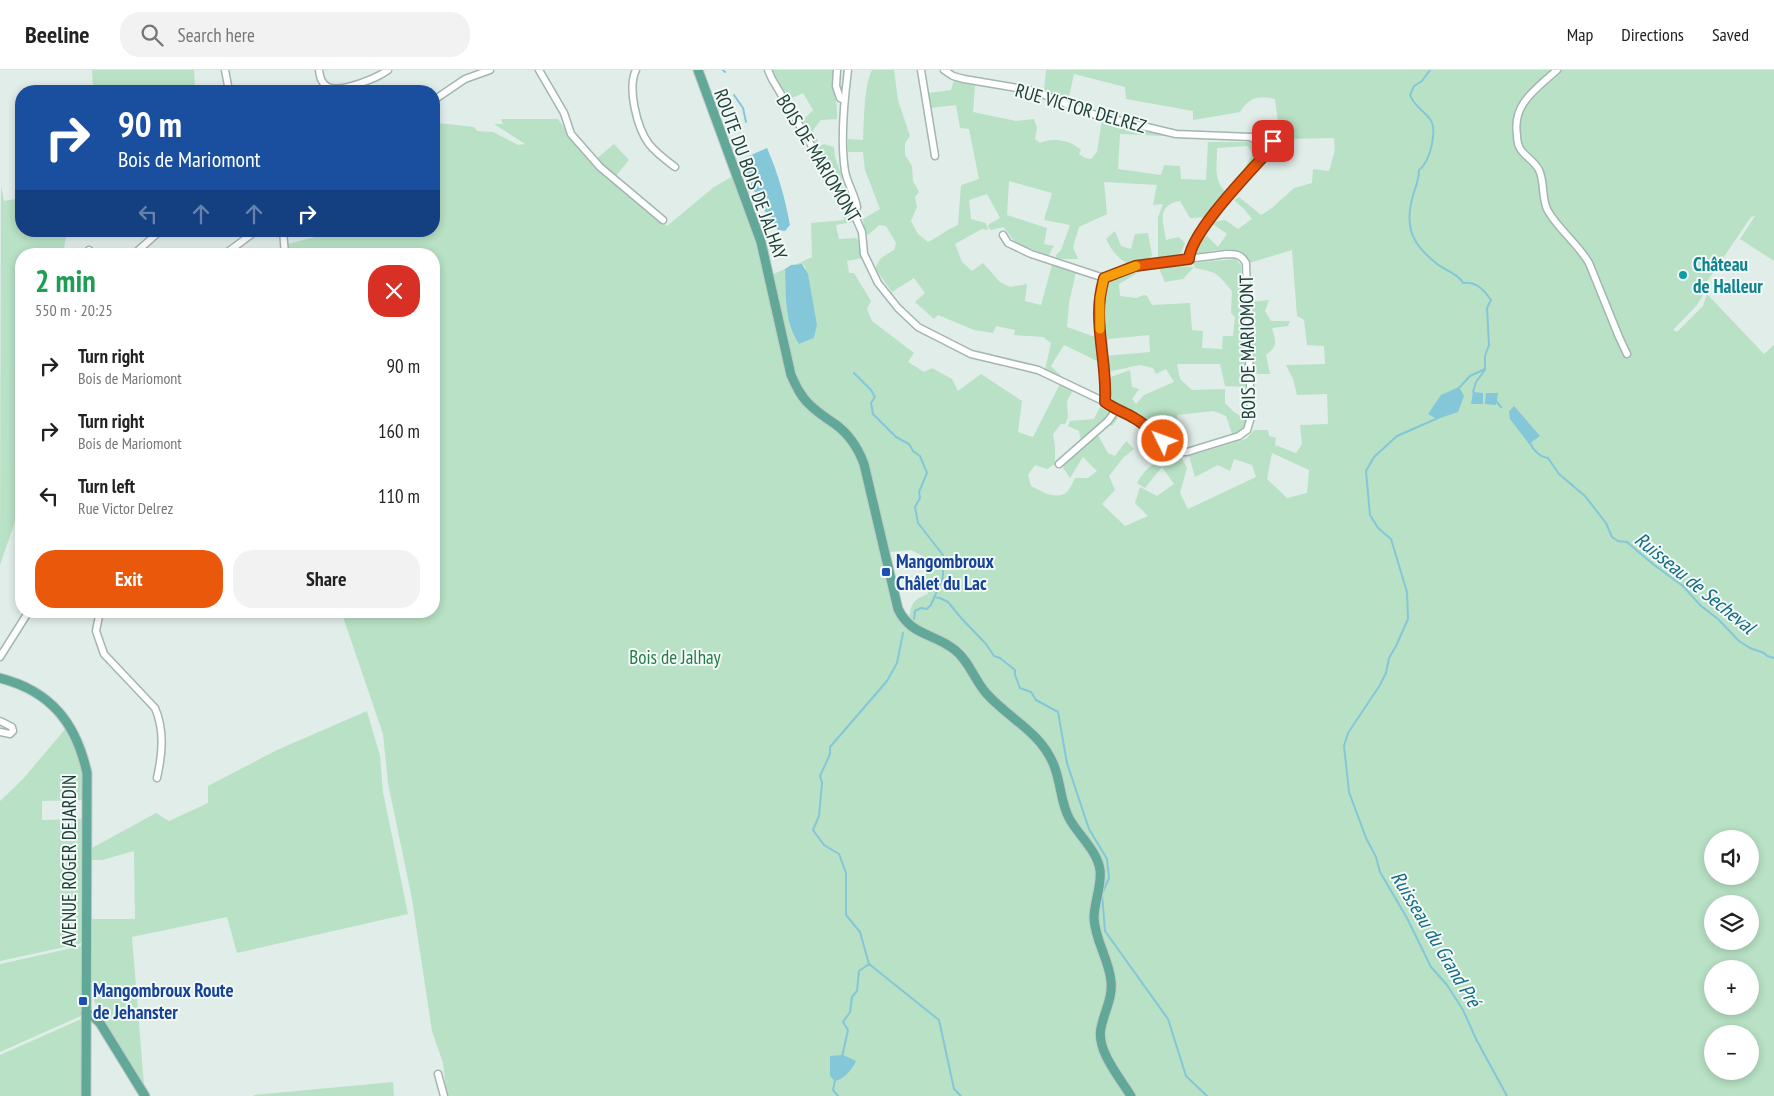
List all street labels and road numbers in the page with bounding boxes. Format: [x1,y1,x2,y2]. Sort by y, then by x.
street label: RUE VICTOR DELREZ [1013,78,1149,138]
street label: ROUTE DU BOIS DE JALHAY [709,85,793,263]
street label: BOIS DE MARIOMONT [772,90,867,227]
street label: BOIS DE MARIOMONT [1234,274,1260,419]
street label: AVENUE ROGER DEJARDIN [57,775,81,947]

